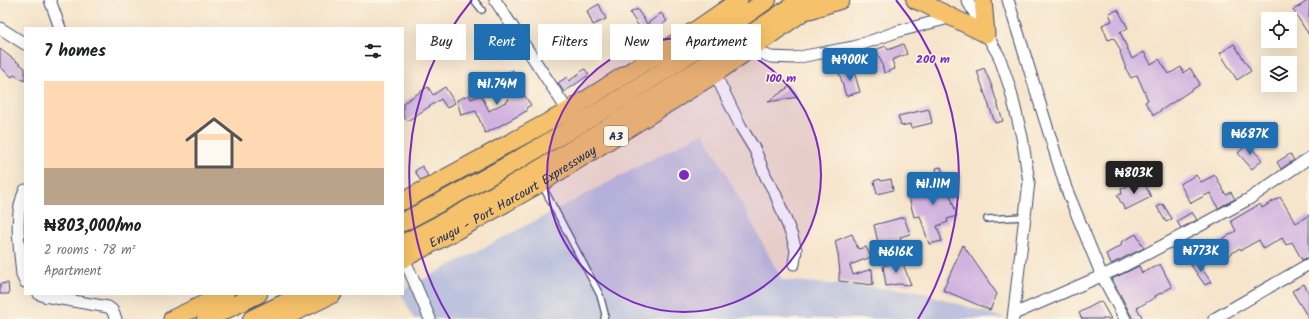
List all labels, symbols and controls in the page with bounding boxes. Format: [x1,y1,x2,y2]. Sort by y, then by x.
map controls [1261,12,1297,92]
button: locate [1261,12,1297,48]
chip: Buy [416,24,466,60]
chip: Rent [474,24,530,60]
chip: Filters [538,24,602,60]
chip: New [610,24,663,60]
chip: Apartment [671,24,761,60]
text: 7 homes [44,38,106,65]
icon: filters [362,40,384,62]
pin: ₦900K [822,48,878,82]
text: ₦900K [831,50,869,71]
text: 200 m [916,50,950,69]
button: layers [1261,56,1297,92]
text: 100 m [766,69,796,88]
pin: ₦1.74M [464,72,530,106]
text: ₦1.74M [477,74,517,95]
icon: home [178,107,250,179]
pin: ₦687K [1222,122,1278,156]
text: ₦687K [1231,124,1269,145]
road number: A3 [604,126,628,146]
street label: Enugu - Port Harcourt Expressway [425,140,601,254]
pin: ₦803K [1106,161,1162,195]
text: ₦803K [1115,163,1153,184]
centre of rings [677,168,691,182]
pin: ₦1.11M [900,172,966,206]
text: ₦1.11M [916,174,950,195]
text: ₦803,000/mo [44,213,141,240]
pin: ₦773K [1173,239,1229,273]
text: 2 rooms · 78 m² [44,240,136,261]
pin: ₦616K [868,240,924,274]
text: ₦773K [1183,241,1219,262]
text: ₦616K [878,242,914,263]
text: Apartment [44,261,102,282]

